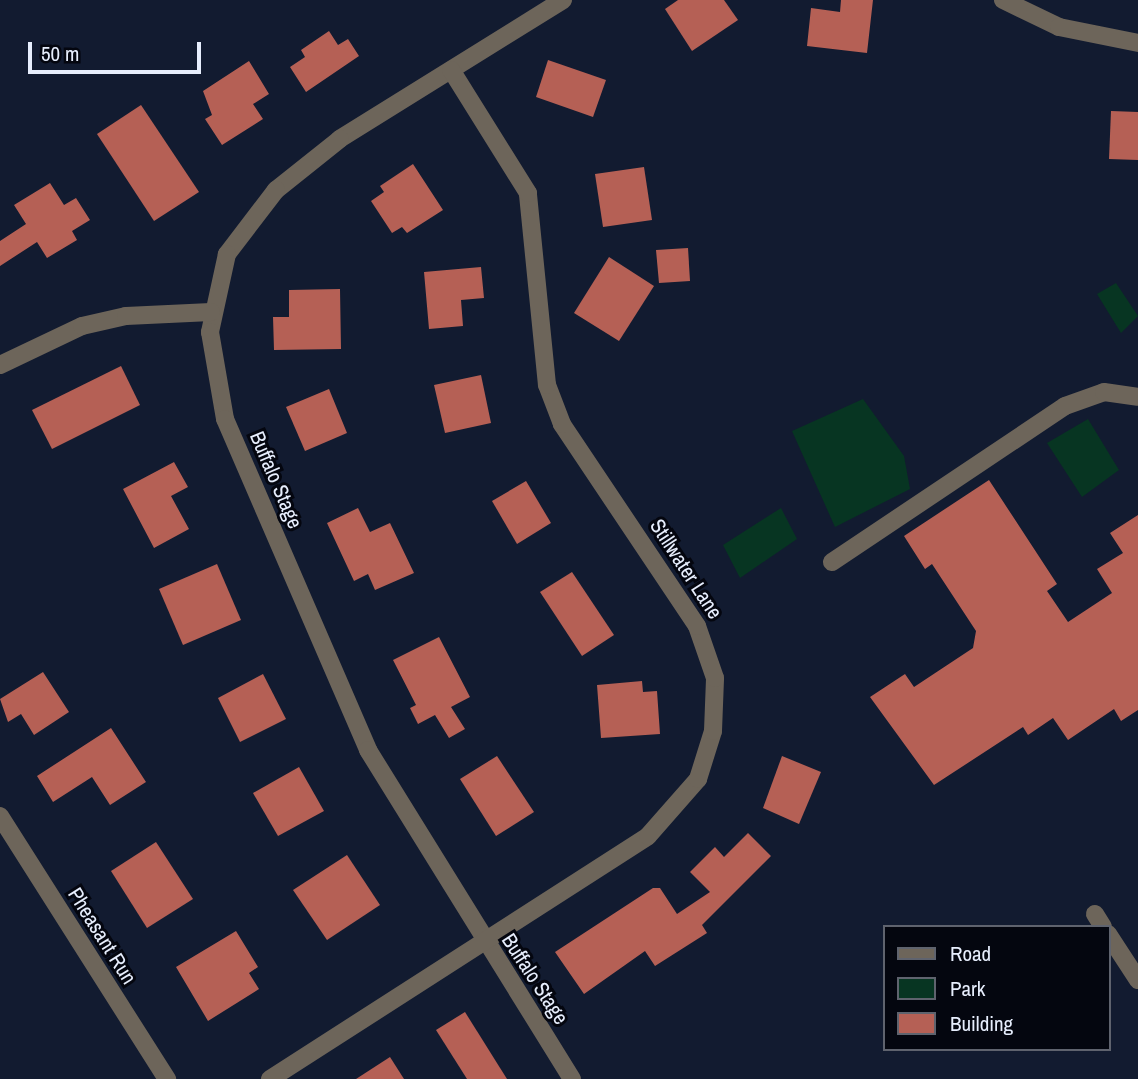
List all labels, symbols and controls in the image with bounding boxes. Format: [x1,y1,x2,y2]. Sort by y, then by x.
scale bar [32,28,205,72]
text: 50 m [41,39,79,68]
street label: Buffalo Stage [244,428,308,532]
street label: Stillwater Lane [644,514,728,624]
street label: Pheasant Run [62,883,142,989]
legend [883,925,1110,1051]
street label: Buffalo Stage [496,929,574,1029]
text: Road [950,939,991,968]
text: Park [950,974,985,1003]
text: Building [950,1009,1013,1038]

